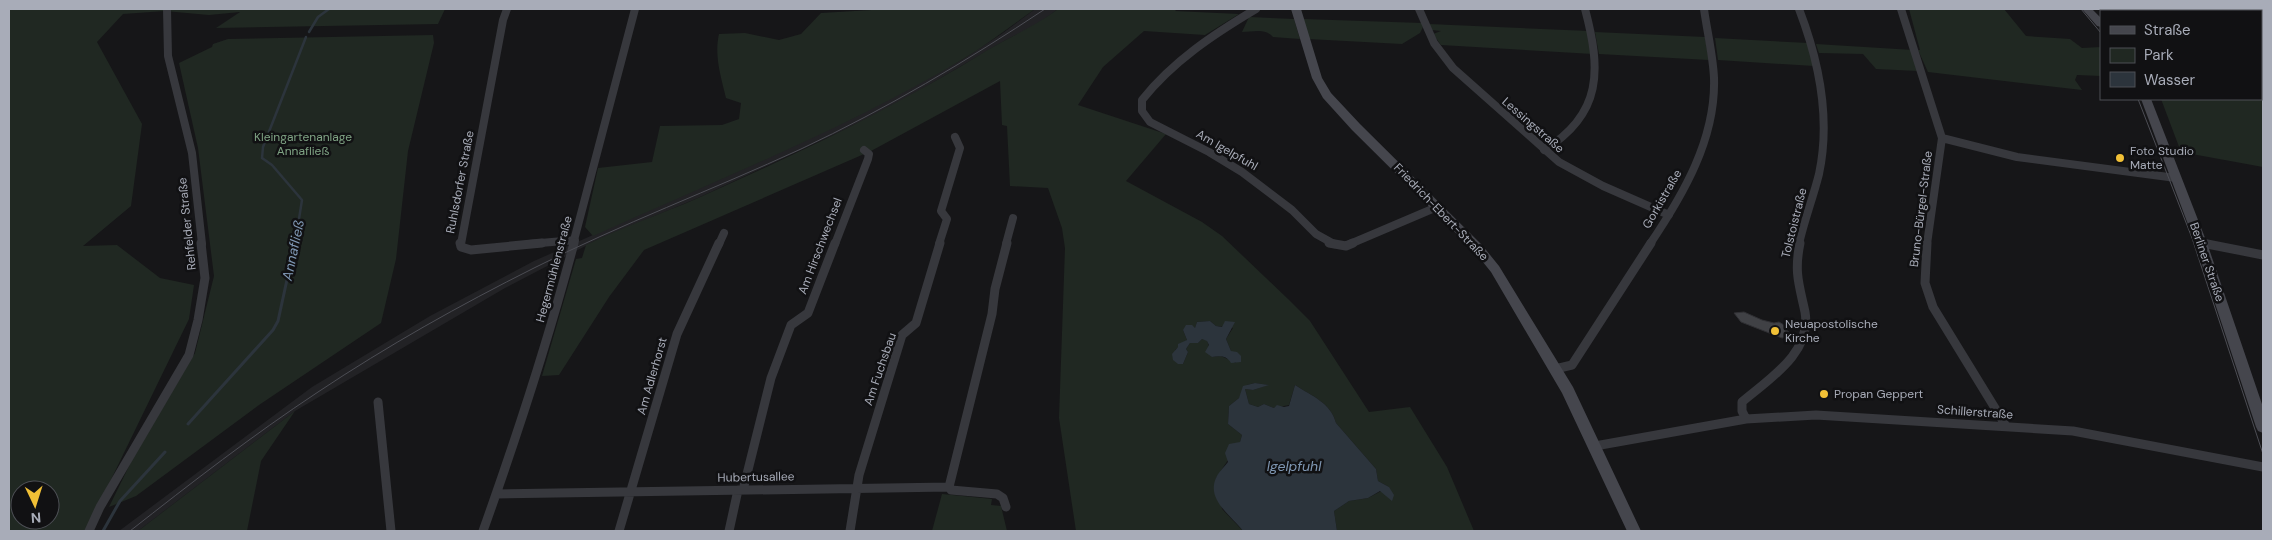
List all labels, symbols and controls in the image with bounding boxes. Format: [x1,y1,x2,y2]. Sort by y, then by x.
legend [2100,10,2262,100]
text: Straße [2144,20,2191,40]
text: Park [2144,45,2174,65]
text: Wasser [2144,70,2196,90]
street label: Lessingstraße [1499,94,1568,157]
street label: Am Igelpfuhl [1193,126,1261,174]
park label: Kleingartenanlage Annafließ [254,129,352,159]
street label: Ruhlsdorfer Straße [442,129,478,235]
place label: Foto Studio Matte [2130,143,2194,173]
street label: Bruno-Bürgel-Straße [1906,150,1936,268]
marker: Foto Studio Matte [2114,152,2126,164]
street label: Friedrich-Ebert-Straße [1390,160,1492,264]
street label: Gorkistraße [1639,166,1685,231]
street label: Rehfelder Straße [174,177,200,271]
street label: Tolstoistraße [1778,186,1810,260]
street label: Am Hirschwechsel [794,195,846,297]
street label: Hegermühlenstraße [532,214,576,324]
water label: Annafließ [278,218,308,283]
street label: Berliner Straße [2186,220,2228,304]
place label: Neuapostolische Kirche [1785,316,1878,346]
marker: Neuapostolische Kirche [1769,325,1781,337]
street label: Am Fuchsbau [860,330,900,407]
street label: Am Adlerhorst [633,335,671,417]
place label: Propan Geppert [1834,386,1924,402]
marker: Propan Geppert [1818,388,1830,400]
street label: Schillerstraße [1936,401,2014,423]
water label: Igelpfuhl [1267,457,1322,475]
street label: Hubertusallee [717,468,795,486]
north arrow [10,480,60,530]
text: N [30,509,42,527]

